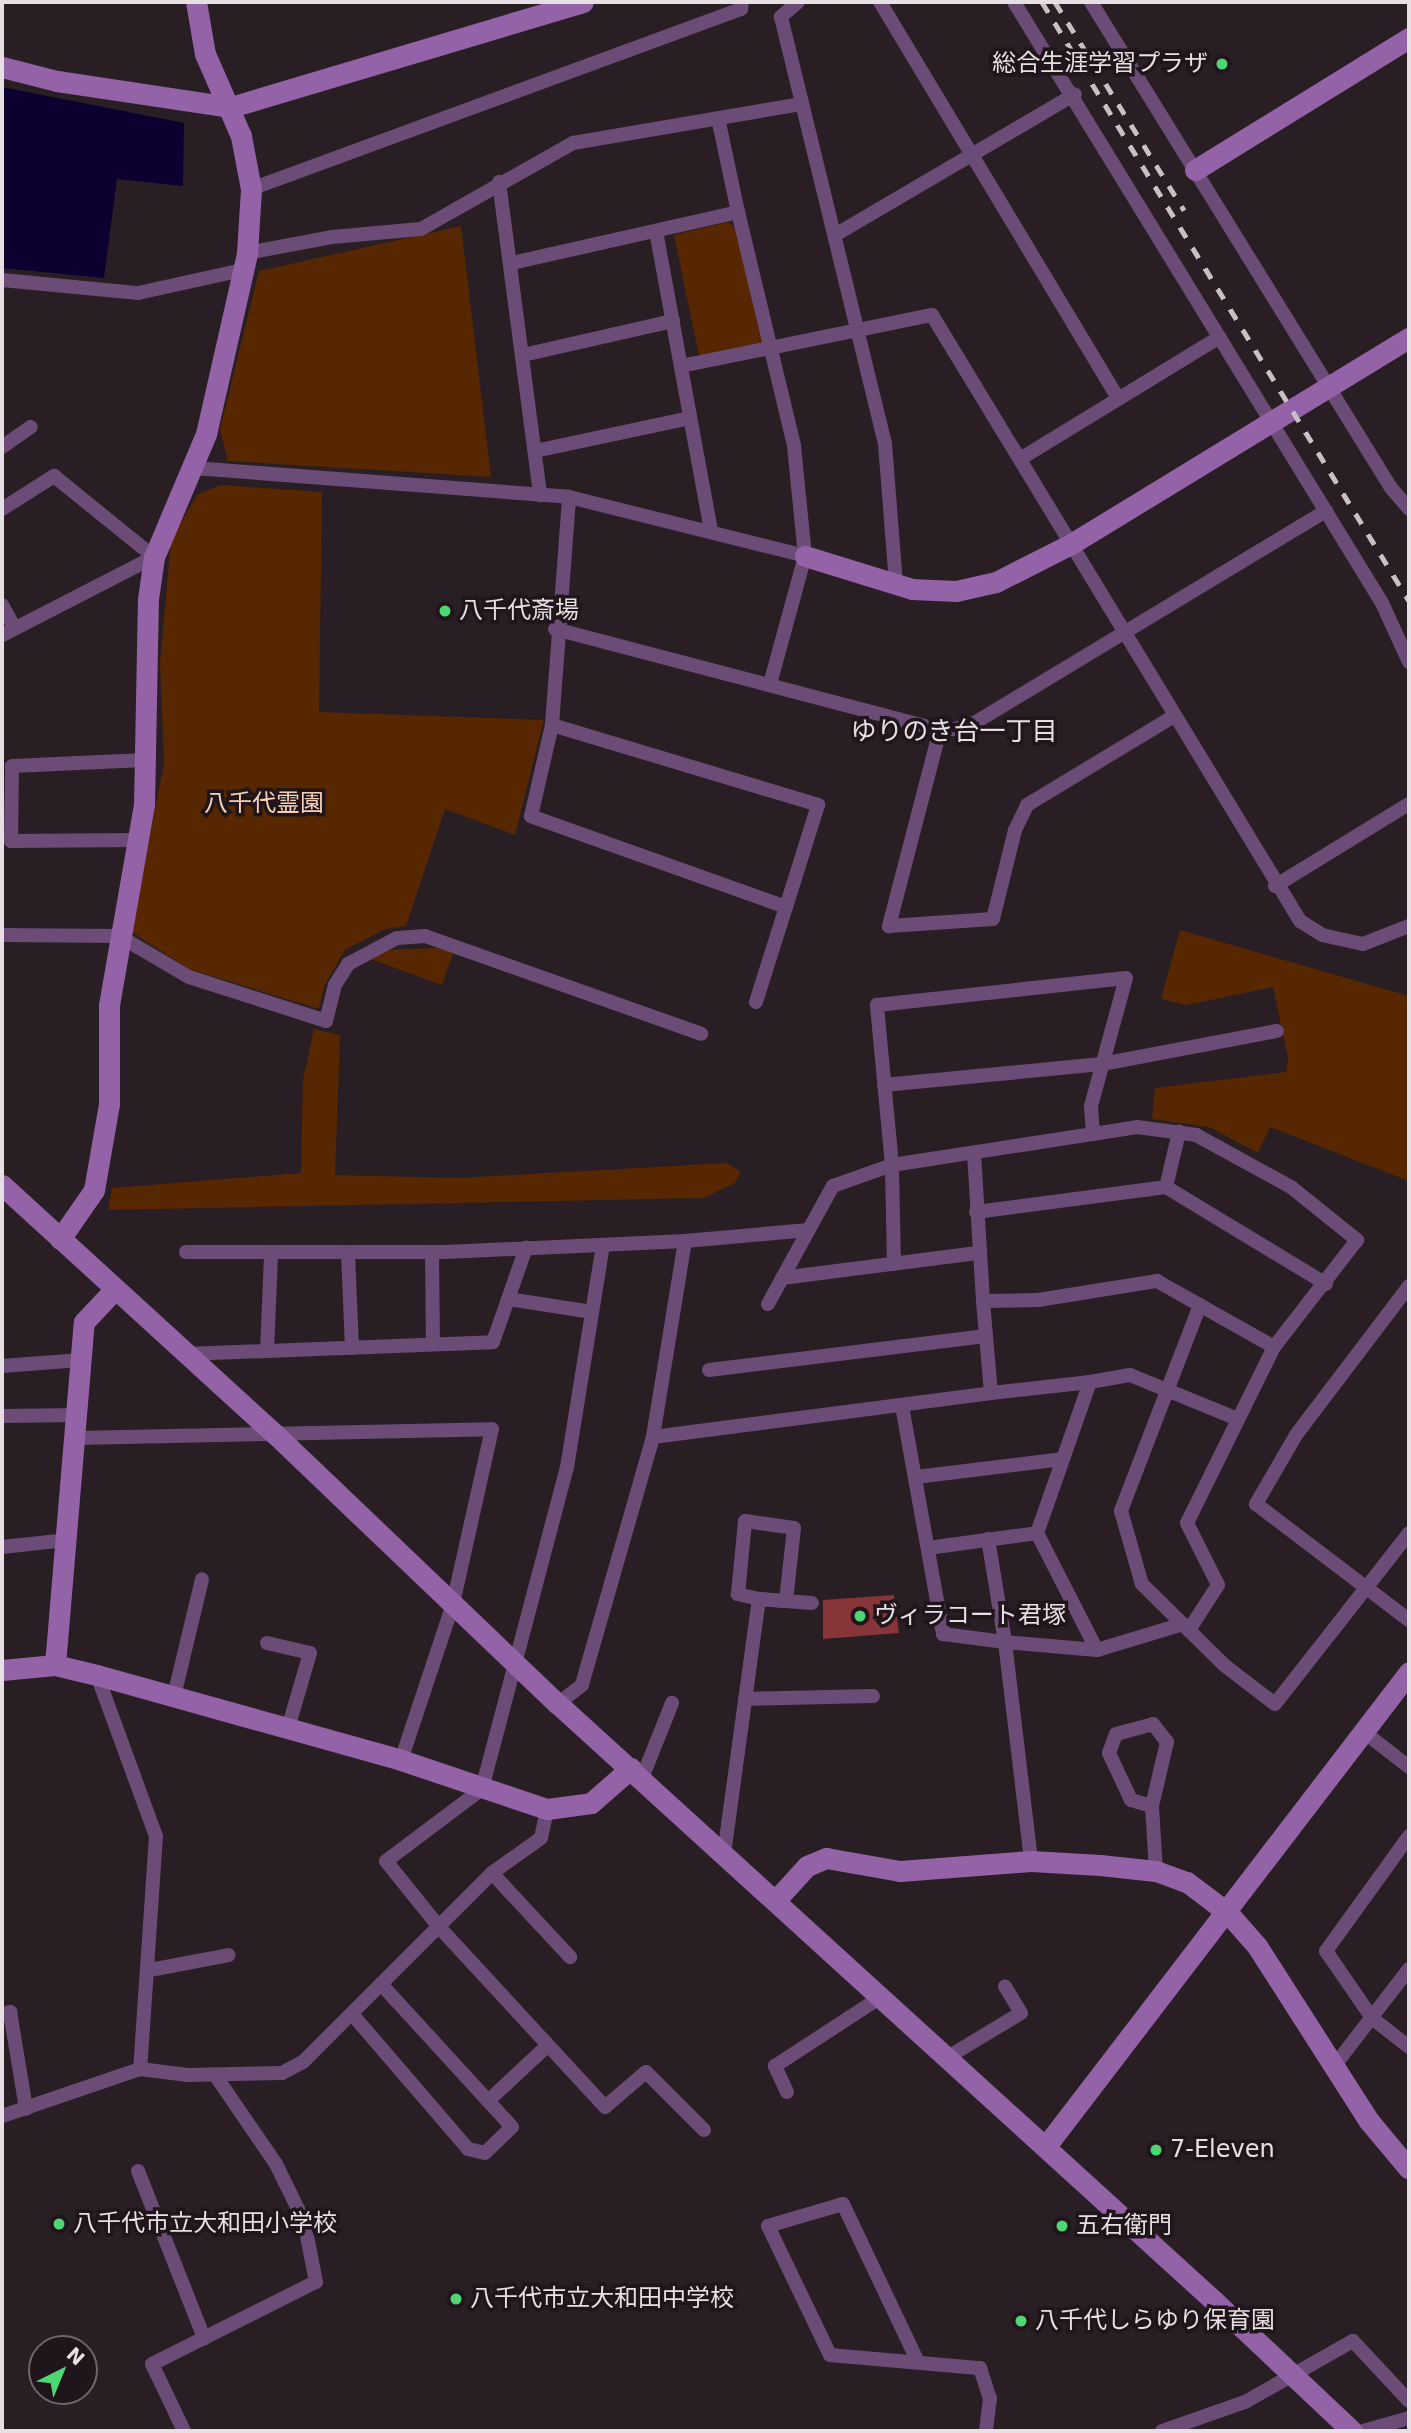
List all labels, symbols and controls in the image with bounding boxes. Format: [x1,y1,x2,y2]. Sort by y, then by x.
place label: 総合生涯学習プラザ [992,50,1208,78]
marker: 総合生涯学習プラザ [1214,56,1230,72]
place label: 八千代斎場 [459,597,579,625]
marker: 八千代斎場 [437,603,453,619]
district label: ゆりのき台一丁目 [850,716,1058,748]
park label: 八千代霊園 [204,790,324,818]
place label: ヴィラコート君塚 [874,1602,1066,1630]
marker: ヴィラコート君塚 [852,1608,868,1624]
place label: 7-Eleven [1170,2136,1275,2164]
marker: 7-Eleven [1148,2142,1164,2158]
place label: 八千代市立大和田小学校 [73,2210,337,2238]
place label: 五右衛門 [1076,2212,1172,2240]
marker: 八千代市立大和田小学校 [51,2216,67,2232]
marker: 五右衛門 [1054,2218,1070,2234]
place label: 八千代市立大和田中学校 [470,2285,734,2313]
marker: 八千代市立大和田中学校 [448,2291,464,2307]
place label: 八千代しらゆり保育園 [1035,2307,1275,2335]
marker: 八千代しらゆり保育園 [1013,2313,1029,2329]
north arrow [28,2335,98,2405]
text: N [63,2343,89,2370]

